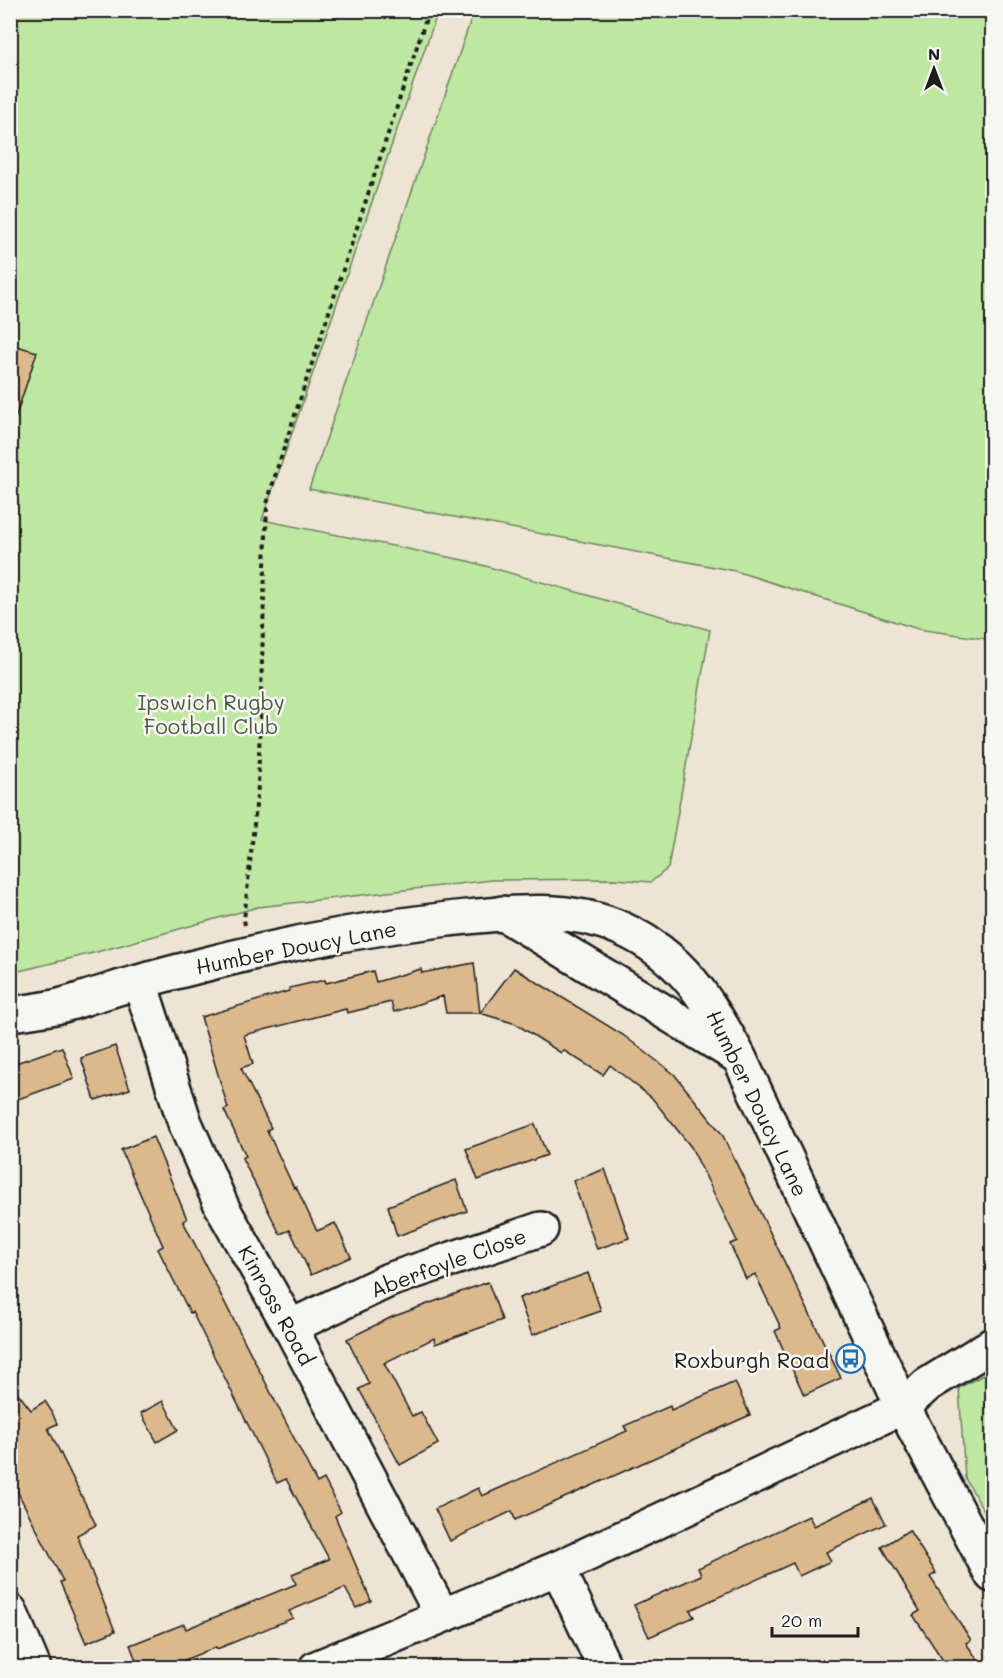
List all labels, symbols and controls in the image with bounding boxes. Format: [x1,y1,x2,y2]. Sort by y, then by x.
north arrow [904,39,964,99]
text: N [928,43,940,64]
park label: Ipswich Rugby Football Club [137,688,285,739]
street label: Humber Doucy Lane [193,914,399,980]
street label: Humber Doucy Lane [701,1005,815,1201]
street label: Aberfoyle Close [366,1221,530,1303]
street label: Kinross Road [233,1240,321,1370]
bus stop icon: Roxburgh Road [834,1343,866,1375]
place label: Roxburgh Road [674,1346,829,1373]
scale bar [772,1600,858,1638]
text: 20 m [781,1608,822,1632]

